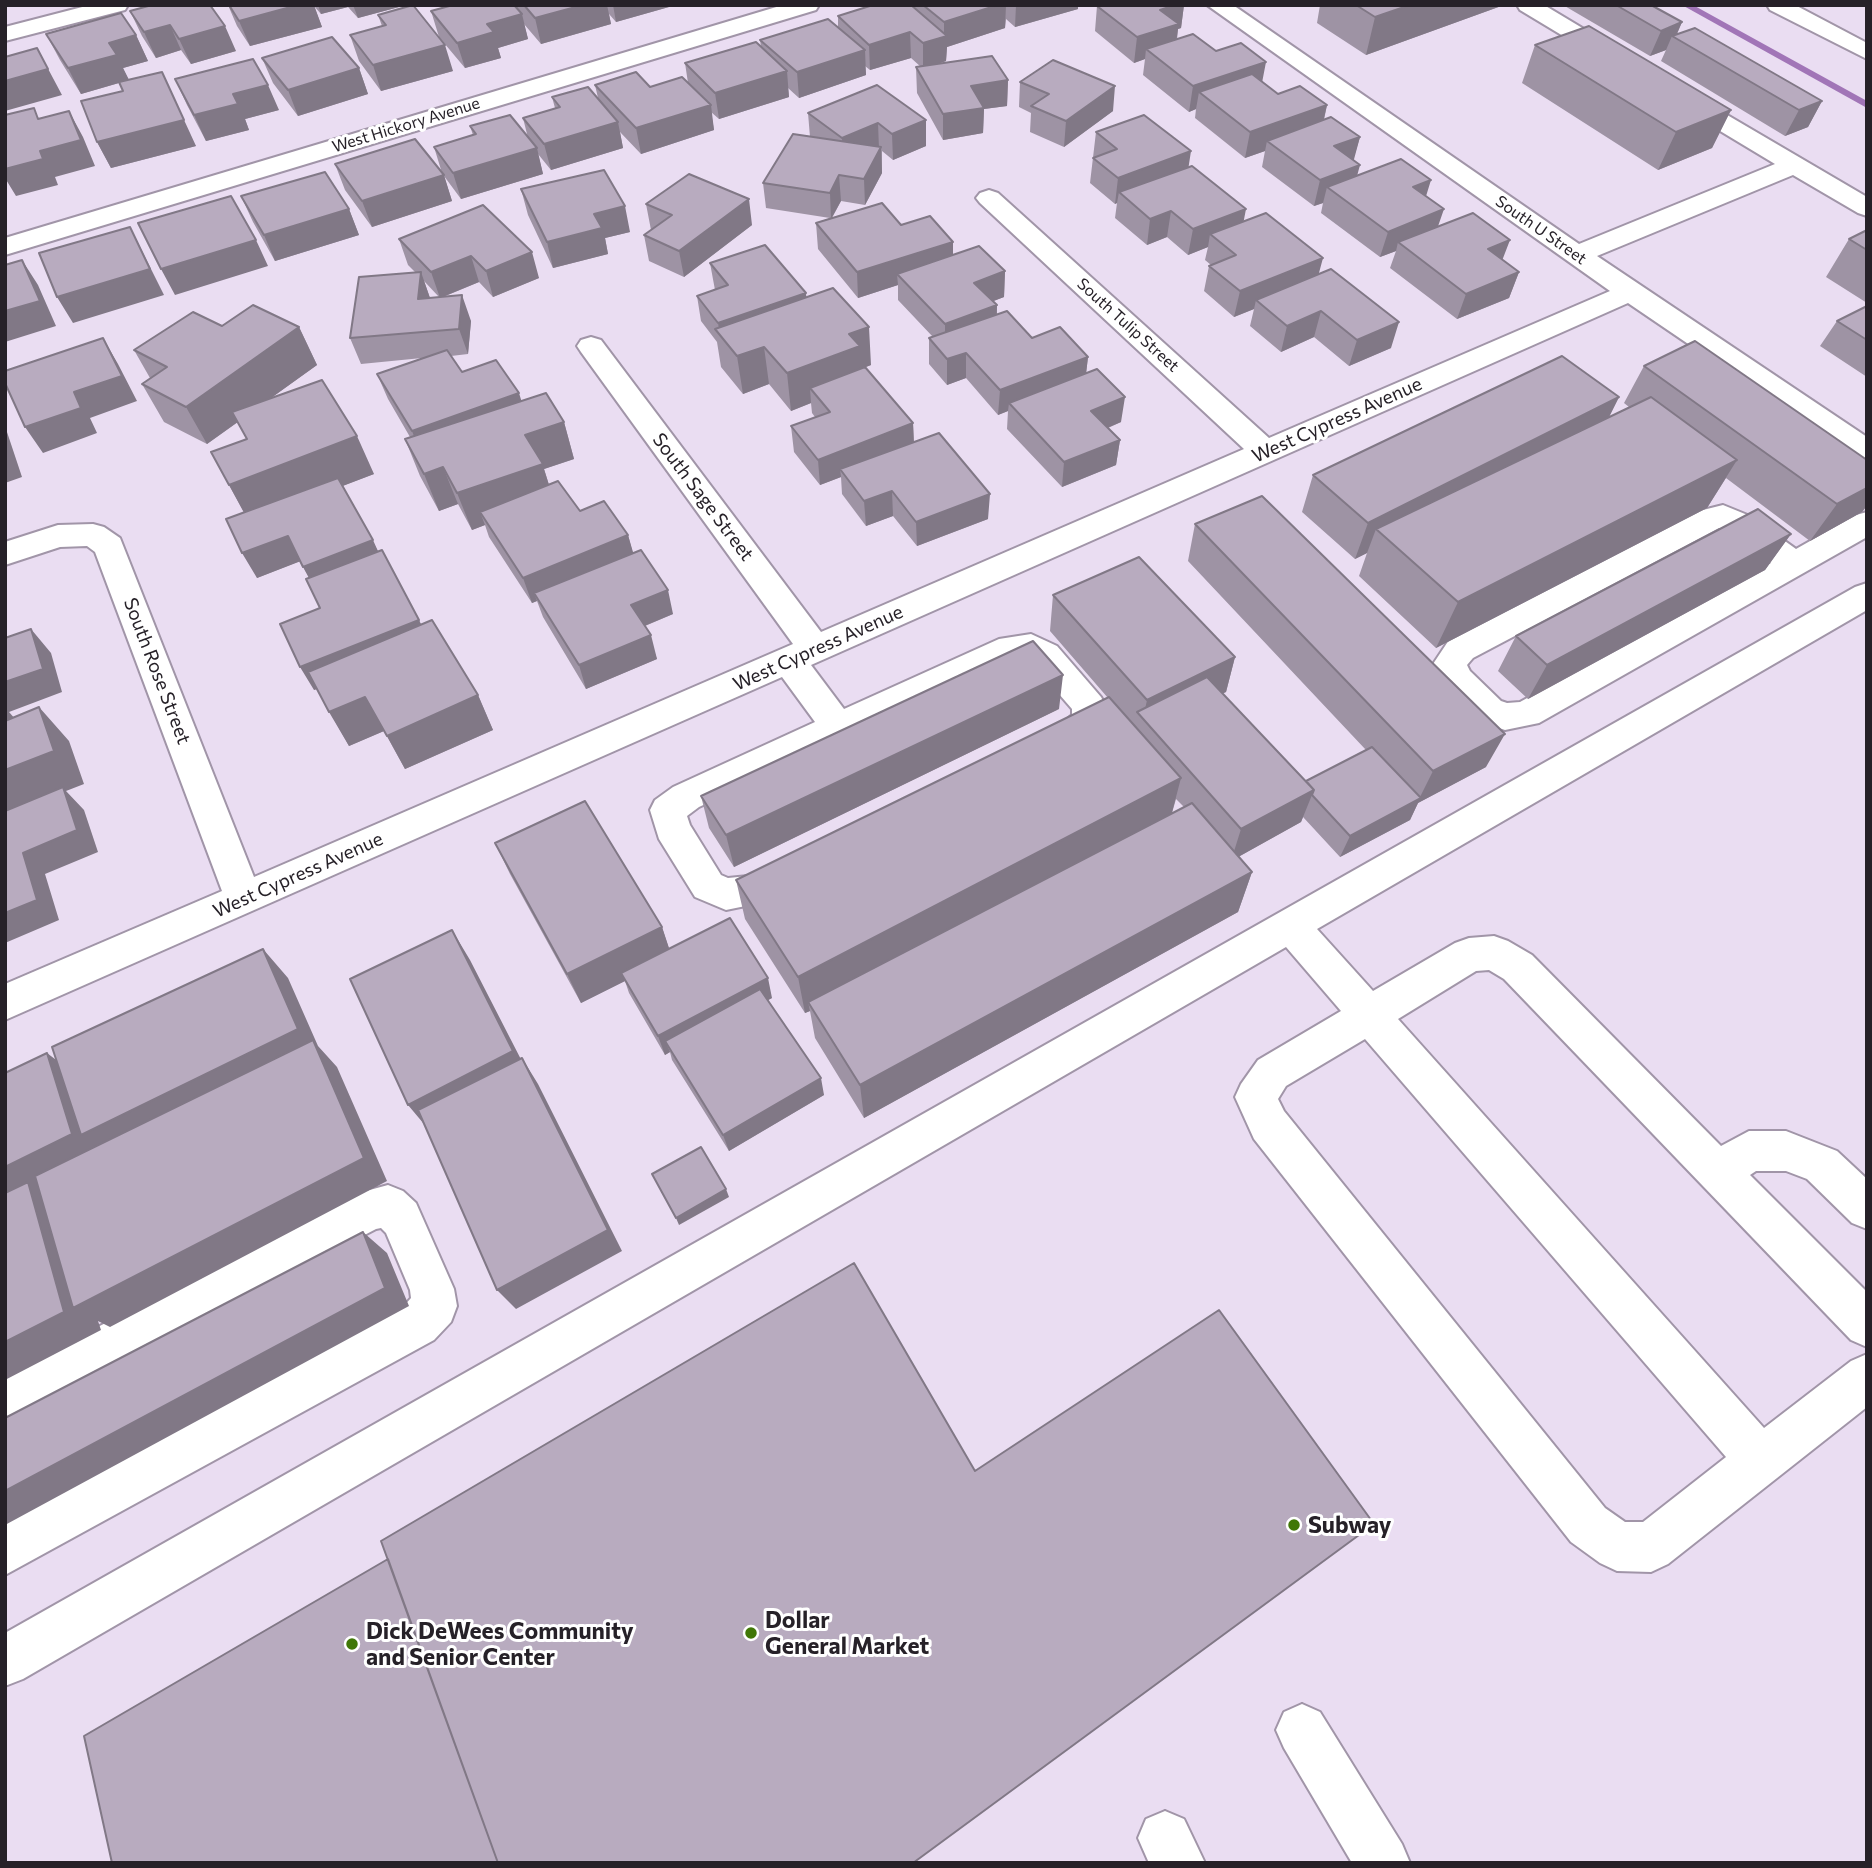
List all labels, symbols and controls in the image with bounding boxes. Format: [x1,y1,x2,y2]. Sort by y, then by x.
street label: West Hickory Avenue [330,93,482,157]
street label: South U Street [1492,192,1590,268]
street label: South Tulip Street [1073,274,1183,376]
street label: West Cypress Avenue [1249,372,1425,468]
street label: South Sage Street [648,429,758,565]
street label: South Rose Street [119,595,195,747]
street label: West Cypress Avenue [730,600,906,696]
street label: West Cypress Avenue [210,827,386,923]
place label: Subway [1308,1511,1391,1539]
marker: Subway [1286,1517,1302,1533]
place label: Dollar General Market [765,1606,929,1660]
place label: Dick DeWees Community and Senior Center [366,1617,634,1671]
marker: Dollar General Market [743,1625,759,1641]
marker: Dick DeWees Community and Senior Center [344,1636,360,1652]

